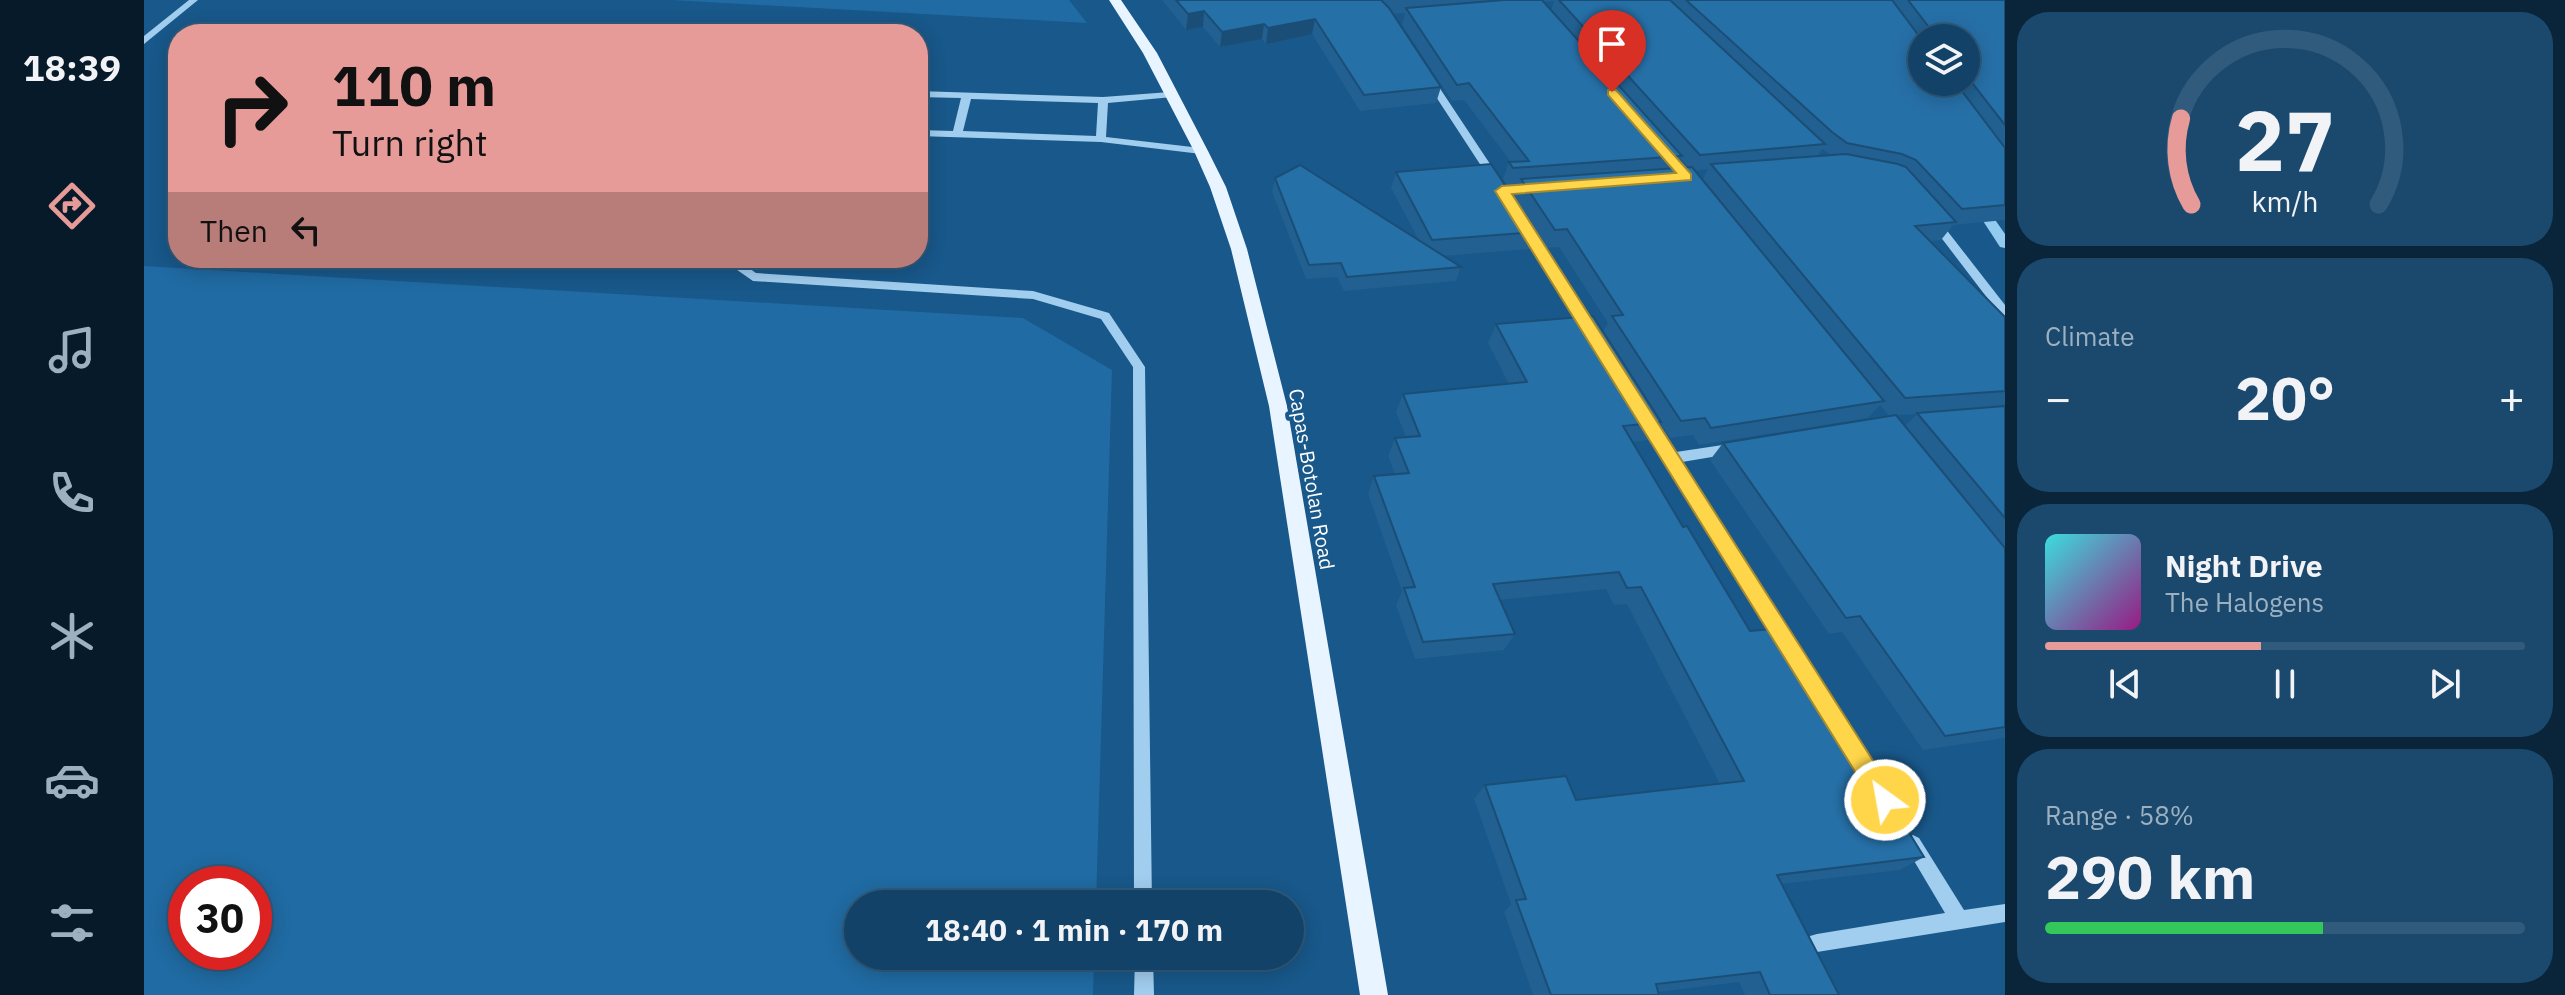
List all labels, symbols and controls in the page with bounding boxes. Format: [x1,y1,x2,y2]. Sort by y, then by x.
pin [1578,10,1646,92]
icon: arrive [1590,22,1634,66]
map controls [1908,24,1980,96]
button: layers [1908,24,1980,96]
text: 18:39 [23,44,121,91]
text: 110 m [332,49,496,121]
icon: right [200,56,304,160]
text: 27 [2235,85,2335,193]
text: Turn right [332,119,488,166]
icon: directions [44,178,100,234]
text: km/h [2251,183,2319,220]
icon: left [284,208,328,252]
text: Then [200,211,268,250]
text: Climate [2045,319,2135,353]
icon: music [44,322,100,378]
text: 20° [2235,358,2335,437]
text: − [2045,369,2071,426]
text: + [2499,369,2525,426]
street label: Capas-Botolan Road [1283,386,1341,572]
icon: phone [44,465,100,521]
text: Night Drive [2165,546,2323,585]
text: The Halogens [2165,585,2324,619]
icon: climate [44,608,100,664]
icon: previous [2103,662,2147,706]
icon: pause [2263,662,2307,706]
icon: next [2423,662,2467,706]
icon: car [44,752,100,808]
position arrow [1843,758,1927,842]
text: Range · 58% [2045,798,2194,832]
text: 290 km [2045,837,2255,916]
speed limit sign: 30 [168,866,272,970]
icon: filters [44,895,100,951]
text: 18:40 · 1 min · 170 m [925,910,1223,949]

